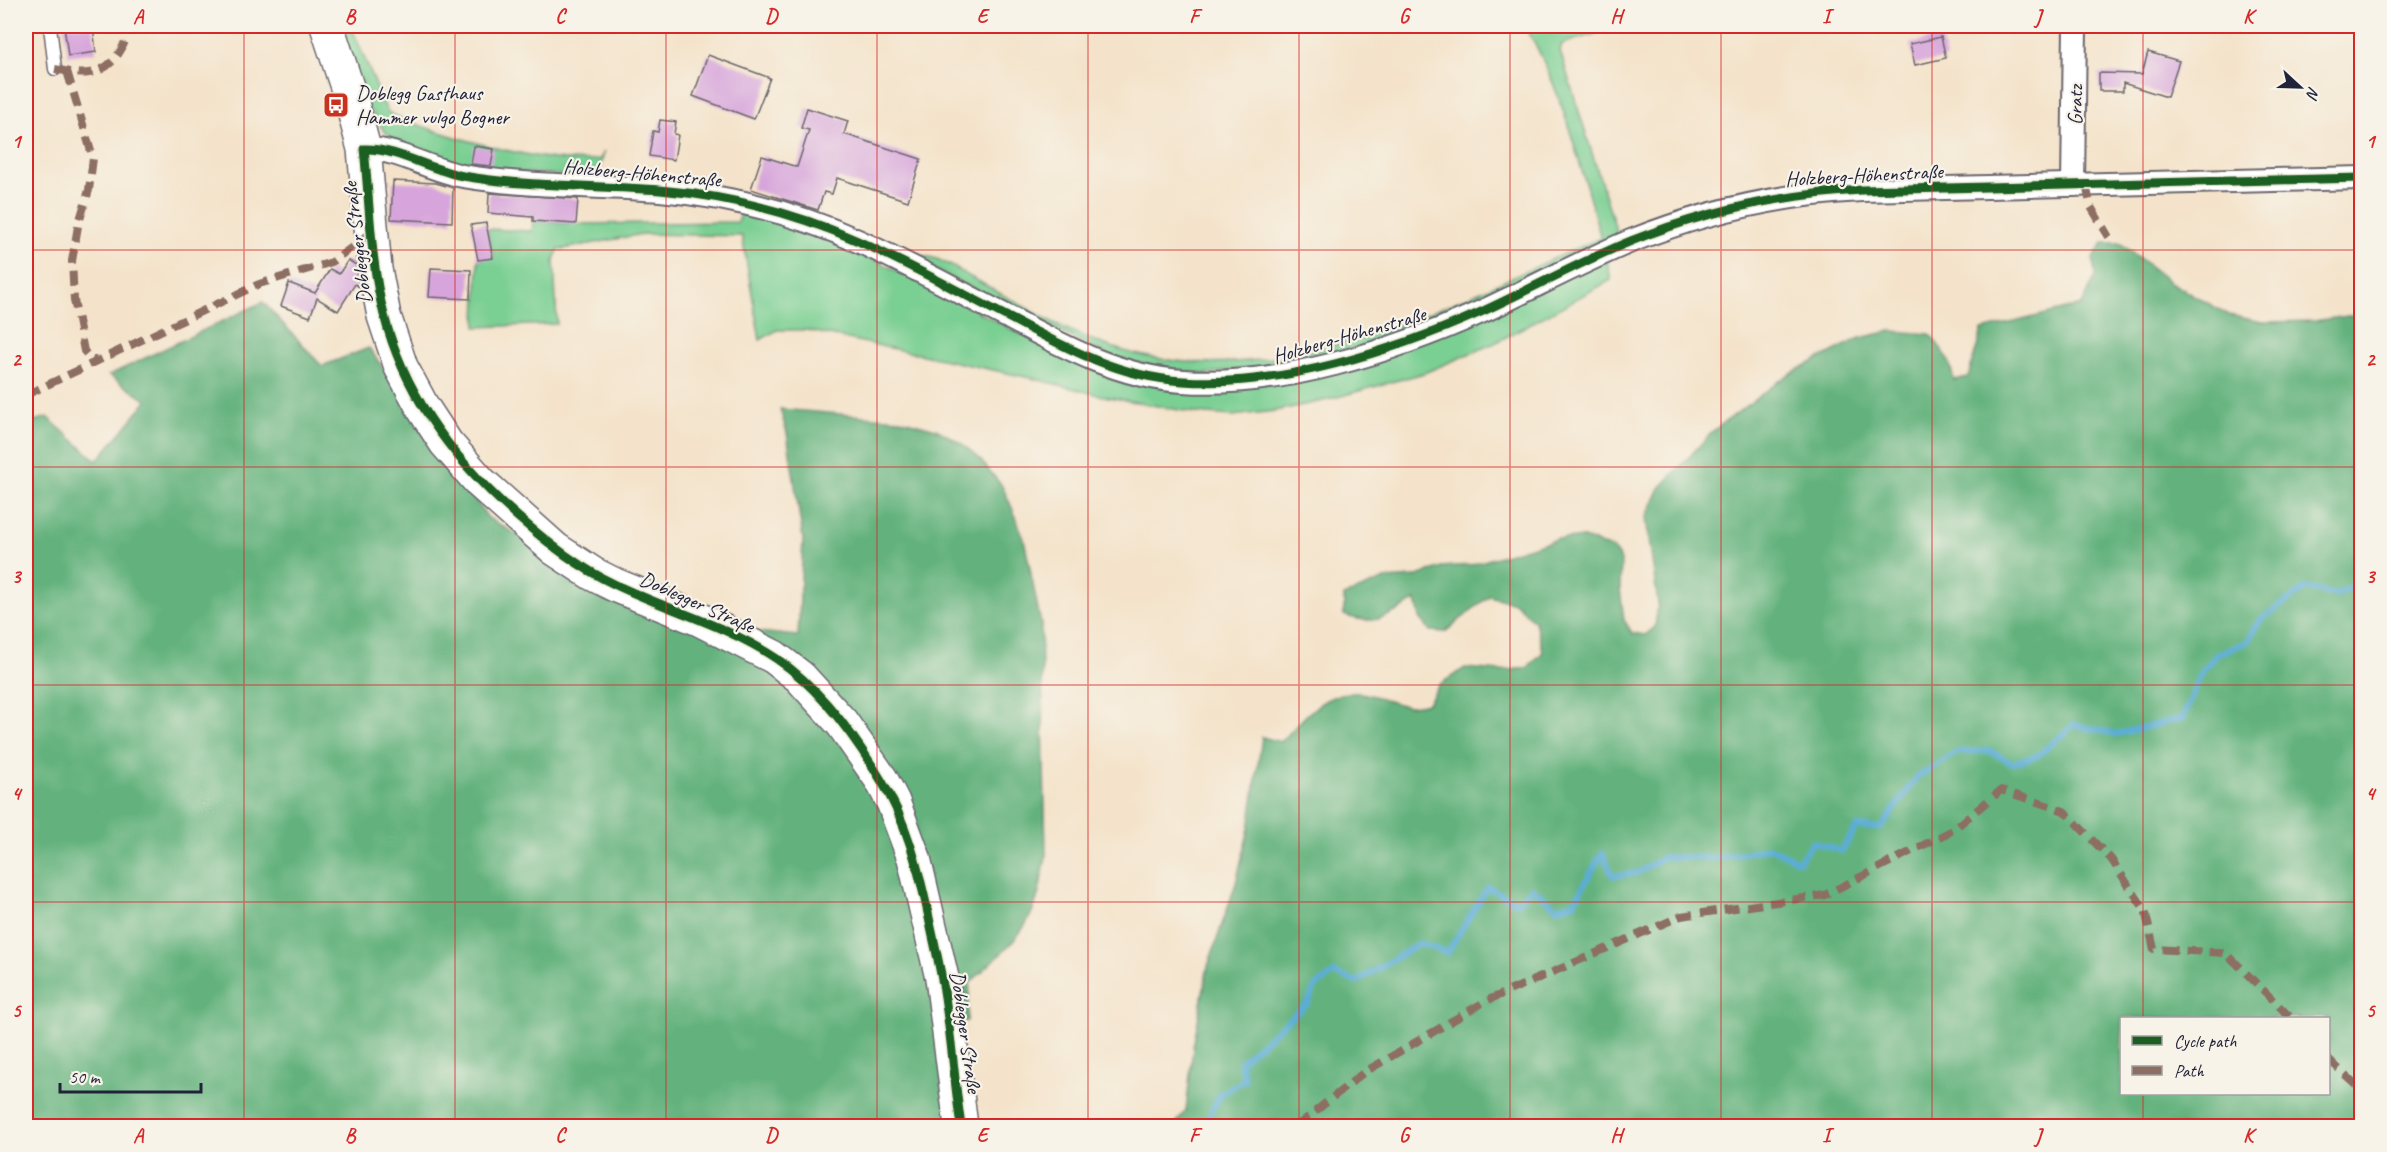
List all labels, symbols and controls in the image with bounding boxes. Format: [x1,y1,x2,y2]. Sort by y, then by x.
text: A [133,4,145,29]
text: B [345,4,357,29]
text: C [555,4,567,29]
text: D [765,4,779,29]
text: E [977,4,991,29]
text: F [1189,4,1203,29]
text: G [1399,4,1412,29]
text: H [1610,4,1625,29]
text: I [1822,4,1835,29]
text: J [2033,4,2045,29]
text: K [2243,4,2257,29]
north arrow [2270,57,2330,117]
place label: Doblegg Gasthaus Hammer vulgo Bogner [356,80,510,130]
street label: Gratz [2062,83,2088,125]
text: N [2301,84,2324,103]
bus stop icon: Doblegg Gasthaus Hammer vulgo Bogner [321,90,351,120]
text: 1 [12,129,23,154]
text: 1 [2366,129,2377,154]
street label: Holzberg-Höhenstraße [562,153,724,193]
street label: Holzberg-Höhenstraße [1785,158,1946,192]
street label: Doblegger Straße [336,178,377,305]
street label: Holzberg-Höhenstraße [1270,300,1430,369]
text: 2 [12,347,23,372]
text: 2 [2366,347,2377,372]
text: 3 [12,564,23,589]
text: 3 [2366,564,2377,589]
street label: Doblegger Straße [636,565,760,640]
text: 4 [12,781,24,806]
text: 4 [2366,781,2378,806]
street label: Doblegger Straße [945,969,988,1097]
text: 5 [12,998,23,1023]
text: 5 [2366,998,2377,1023]
legend [2120,1017,2330,1095]
text: Cycle path [2174,1030,2237,1052]
scale bar [60,1056,201,1094]
text: Path [2174,1060,2204,1082]
text: 50 m [69,1066,102,1088]
text: A [133,1123,145,1148]
text: B [345,1123,357,1148]
text: C [555,1123,567,1148]
text: D [765,1123,779,1148]
text: E [977,1123,991,1148]
text: F [1189,1123,1203,1148]
text: G [1399,1123,1412,1148]
text: H [1610,1123,1625,1148]
text: I [1822,1123,1835,1148]
text: J [2033,1123,2045,1148]
text: K [2243,1123,2257,1148]

